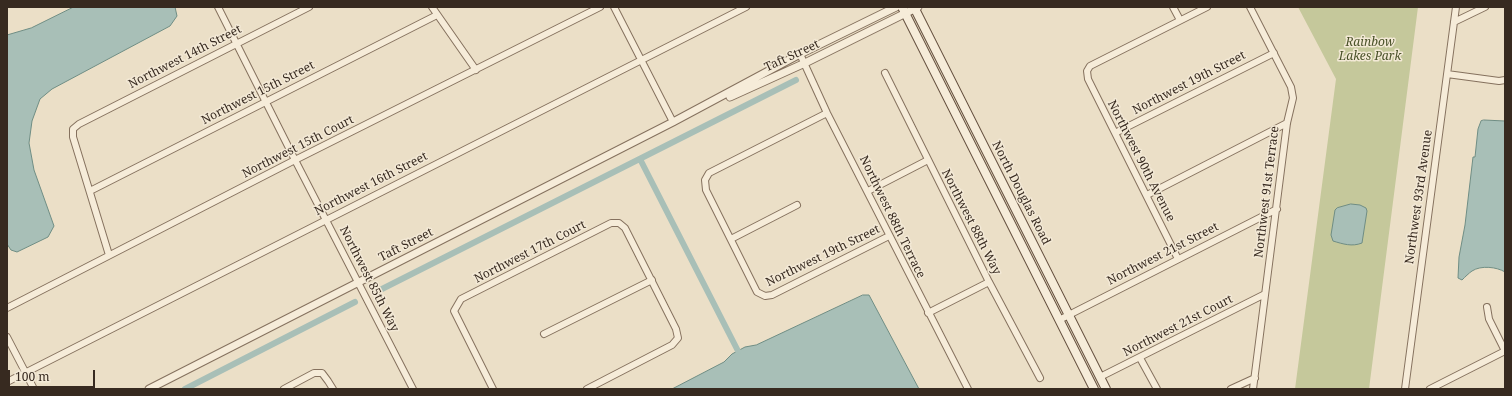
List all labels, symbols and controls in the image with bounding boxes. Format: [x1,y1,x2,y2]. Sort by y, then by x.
street label: Northwest 14th Street [126,22,244,92]
park label: Rainbow Lakes Park [1339,36,1401,64]
street label: Taft Street [762,37,822,75]
street label: Northwest 19th Street [1130,48,1248,118]
street label: Northwest 15th Street [199,58,317,128]
street label: Northwest 90th Avenue [1104,98,1178,224]
street label: Northwest 15th Court [240,113,356,181]
street label: Northwest 91st Terrace [1252,125,1282,259]
street label: Northwest 93rd Avenue [1402,129,1436,265]
street label: North Douglas Road [989,139,1053,247]
street label: Northwest 16th Street [312,149,430,219]
street label: Northwest 88th Terrace [856,153,928,281]
street label: Northwest 88th Way [938,167,1004,277]
street label: Northwest 17th Court [472,218,588,286]
street label: Northwest 21st Street [1105,220,1221,288]
street label: Northwest 19th Street [764,222,882,290]
street label: Northwest 85th Way [336,224,402,334]
street label: Taft Street [376,225,436,265]
street label: Northwest 21st Court [1121,292,1235,360]
scale bar [10,362,97,388]
text: 100 m [15,368,50,385]

